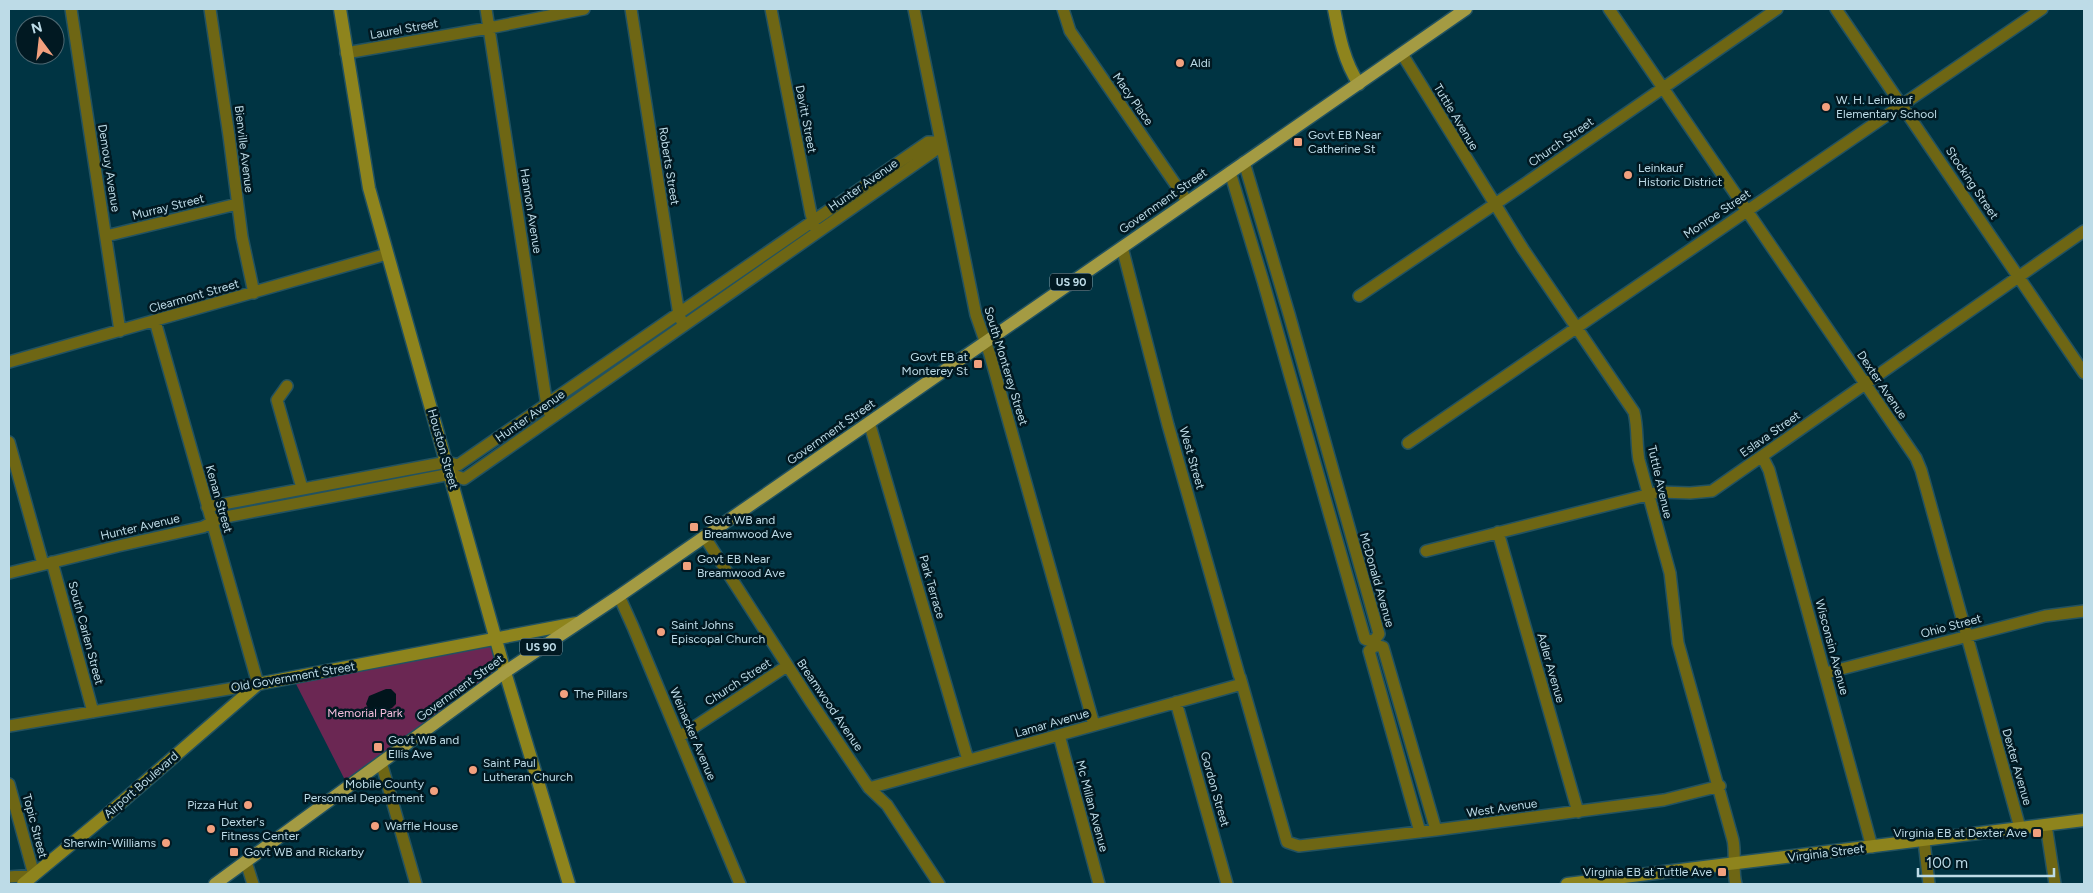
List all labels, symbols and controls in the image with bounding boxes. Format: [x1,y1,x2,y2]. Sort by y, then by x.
north arrow [15,15,65,65]
street label: Laurel Street [369,16,440,42]
text: N [29,18,44,38]
place label: Aldi [1190,56,1211,70]
marker: Aldi [1174,57,1186,69]
street label: Macy Place [1110,70,1156,128]
street label: Tuttle Avenue [1431,81,1481,153]
street label: Davitt Street [793,84,820,155]
place label: W. H. Leinkauf Elementary School [1836,93,1937,121]
marker: W. H. Leinkauf Elementary School [1820,101,1832,113]
street label: Bienville Avenue [232,105,256,194]
street label: Church Street [1526,114,1596,169]
street label: Demouy Avenue [95,123,123,213]
street label: Roberts Street [656,126,682,206]
place label: Govt EB Near Catherine St [1308,128,1381,156]
marker: Govt EB Near Catherine St [1292,136,1304,148]
street label: Stocking Street [1943,144,2002,222]
street label: Hunter Avenue [826,156,901,214]
place label: Leinkauf Historic District [1638,161,1723,189]
street label: Government Street [1116,165,1210,237]
street label: Hannon Avenue [517,168,545,255]
marker: Leinkauf Historic District [1622,169,1634,181]
street label: Monroe Street [1681,186,1754,242]
street label: Murray Street [130,191,206,223]
road number: US 90 [1050,274,1092,290]
street label: Clearmont Street [147,276,241,316]
street label: South Monterey Street [981,305,1031,427]
street label: Dexter Avenue [1854,348,1910,422]
place label: Govt EB at Monterey St [902,350,968,378]
marker: Govt EB at Monterey St [972,358,984,370]
street label: Hunter Avenue [493,387,568,445]
street label: Government Street [784,396,878,468]
street label: Houston Street [425,407,461,491]
street label: Eslava Street [1737,408,1803,460]
street label: West Street [1176,425,1208,491]
street label: Tuttle Avenue [1645,444,1675,520]
street label: Kenan Street [203,463,235,535]
street label: Hunter Avenue [99,511,181,543]
place label: Govt WB and Breamwood Ave [704,513,792,541]
marker: Govt WB and Breamwood Ave [688,521,700,533]
street label: McDonald Avenue [1357,531,1397,629]
place label: Govt EB Near Breamwood Ave [697,552,785,580]
street label: Park Terrace [916,554,948,621]
marker: Govt EB Near Breamwood Ave [681,560,693,572]
street label: South Carlen Street [65,580,107,687]
street label: Wisconsin Avenue [1812,598,1852,697]
street label: Ohio Street [1919,611,1983,641]
place label: Saint Johns Episcopal Church [671,618,765,646]
marker: Saint Johns Episcopal Church [655,626,667,638]
street label: Adler Avenue [1534,632,1568,705]
road number: US 90 [520,638,562,656]
street label: Government Street [414,652,507,724]
street label: Church Street [702,655,774,709]
street label: Breamwood Avenue [794,656,866,754]
street label: Old Government Street [230,659,357,695]
street label: Weinacker Avenue [667,685,719,783]
place label: The Pillars [574,687,628,701]
marker: The Pillars [558,688,570,700]
park label: Memorial Park [327,706,403,720]
street label: Lamar Avenue [1013,706,1091,740]
street label: Dexter Avenue [1999,727,2035,807]
place label: Govt WB and Ellis Ave [388,733,459,761]
marker: Govt WB and Ellis Ave [372,741,384,753]
street label: Airport Boulevard [101,749,181,821]
street label: Gordon Street [1198,750,1233,829]
place label: Saint Paul Lutheran Church [483,756,573,784]
street label: Mc Millan Avenue [1073,759,1111,854]
marker: Saint Paul Lutheran Church [467,764,479,776]
place label: Mobile County Personnel Department [304,777,425,805]
marker: Mobile County Personnel Department [428,785,440,797]
street label: Topic Street [20,792,50,860]
street label: West Avenue [1466,796,1539,820]
place label: Pizza Hut [187,798,238,812]
marker: Pizza Hut [242,799,254,811]
place label: Dexter's Fitness Center [221,815,299,843]
place label: Waffle House [385,819,458,833]
marker: Waffle House [369,820,381,832]
marker: Dexter's Fitness Center [205,823,217,835]
place label: Virginia EB at Dexter Ave [1893,826,2027,840]
marker: Virginia EB at Dexter Ave [2031,827,2043,839]
place label: Sherwin-Williams [63,836,156,850]
marker: Sherwin-Williams [160,837,172,849]
street label: Virginia Street [1787,841,1866,865]
place label: Govt WB and Rickarby [244,845,365,859]
marker: Govt WB and Rickarby [228,846,240,858]
scale bar [1918,846,2054,878]
text: 100 m [1926,854,1968,872]
place label: Virginia EB at Tuttle Ave [1583,865,1712,879]
marker: Virginia EB at Tuttle Ave [1716,866,1728,878]

